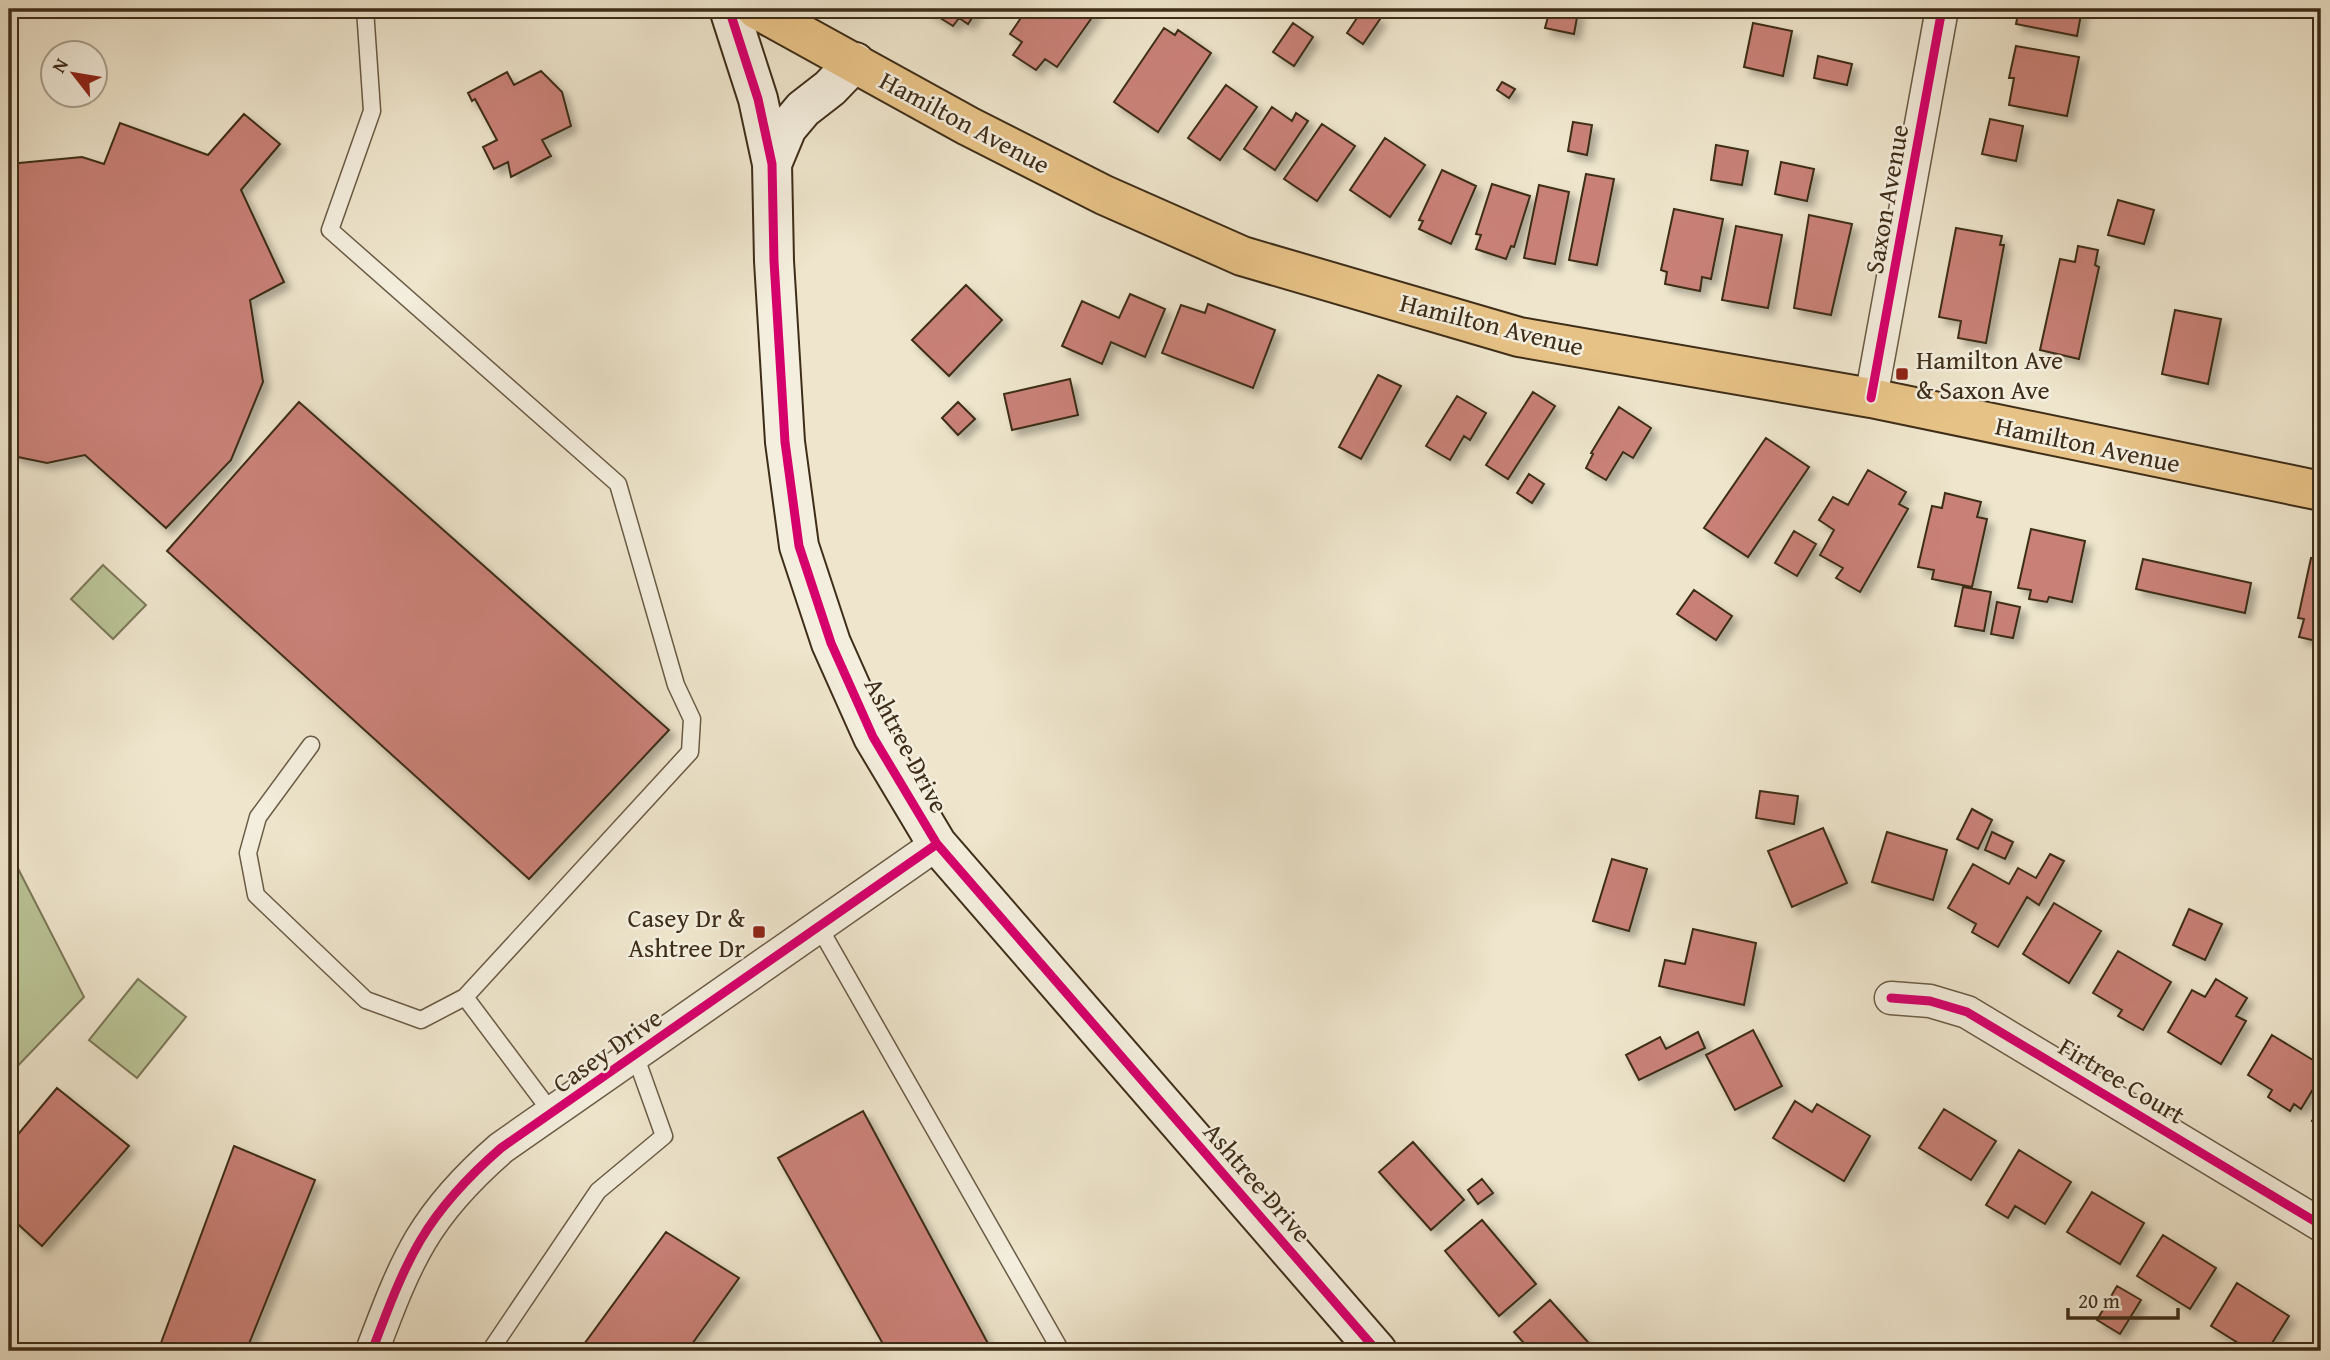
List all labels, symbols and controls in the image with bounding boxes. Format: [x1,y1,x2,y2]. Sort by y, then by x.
north arrow [38,38,108,108]
text: N [44,52,75,78]
street label: Hamilton Avenue [873,61,1057,183]
street label: Saxon Avenue [1854,121,1918,277]
street label: Hamilton Avenue [1396,282,1588,366]
place label: Hamilton Ave & Saxon Ave [1916,340,2063,409]
marker: Hamilton Ave & Saxon Ave [1894,366,1910,382]
street label: Hamilton Avenue [1992,405,2184,483]
street label: Ashtree Drive [855,670,959,820]
place label: Casey Dr & Ashtree Dr [628,898,745,967]
marker: Casey Dr & Ashtree Dr [751,924,767,940]
street label: Casey Drive [544,998,670,1102]
street label: Firtree Court [2051,1027,2193,1133]
street label: Ashtree Drive [1195,1113,1321,1251]
scale bar [2068,1276,2178,1320]
text: 20 m [2078,1285,2120,1316]

